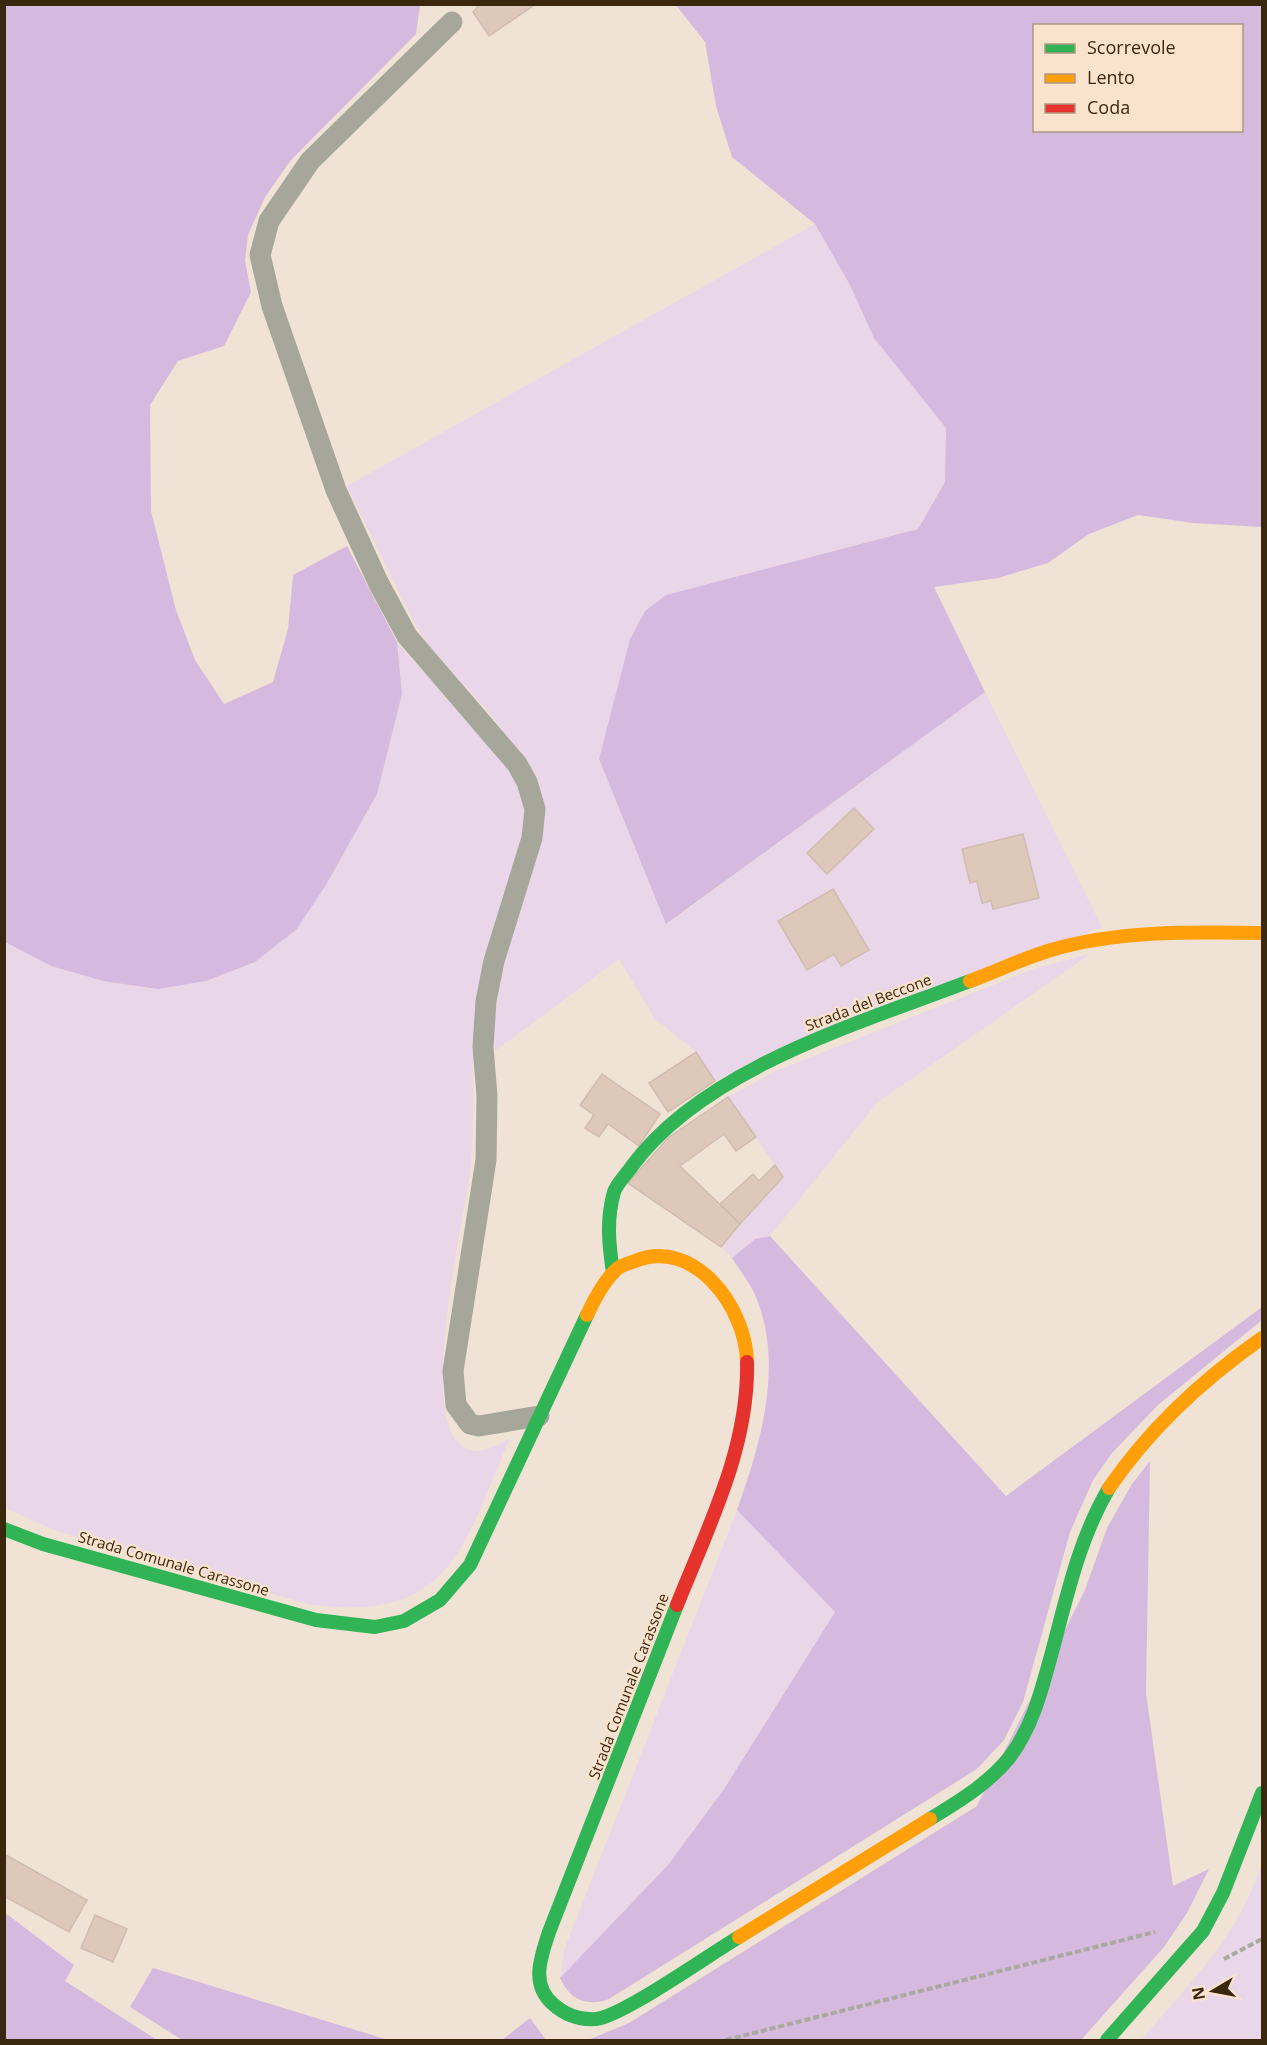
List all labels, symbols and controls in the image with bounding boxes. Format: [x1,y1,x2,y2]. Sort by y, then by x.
legend [1033,24,1243,132]
text: Scorrevole [1087,35,1176,59]
text: Lento [1087,65,1135,89]
text: Coda [1087,95,1130,119]
street label: Strada del Beccone [802,969,934,1035]
street label: Strada Comunale Carassone [76,1526,272,1600]
street label: Strada Comunale Carassone [583,1590,673,1782]
north arrow [1183,1961,1243,2021]
text: N [1186,1985,1210,2002]

